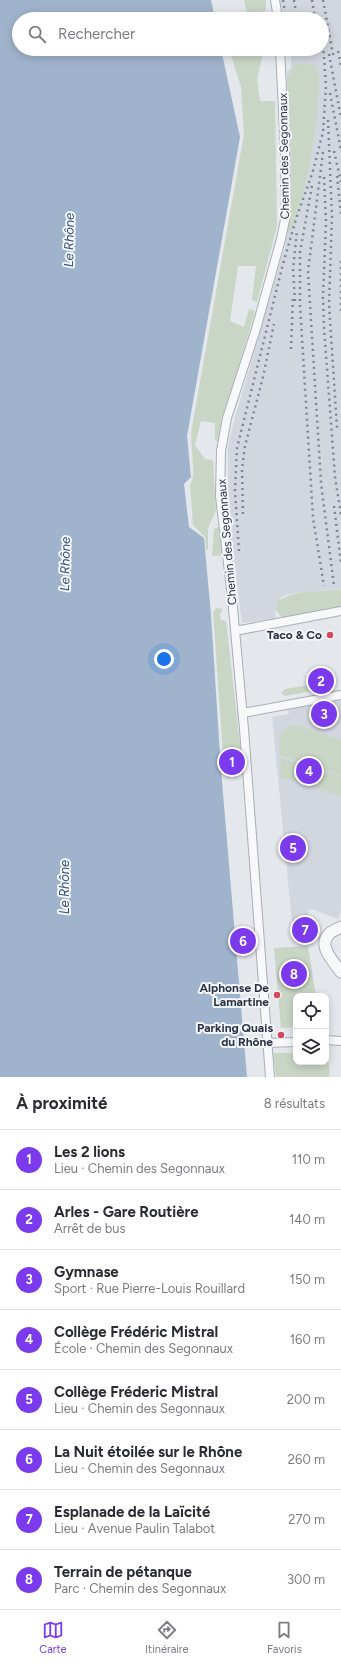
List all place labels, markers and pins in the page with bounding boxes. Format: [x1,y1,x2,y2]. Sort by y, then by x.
place label: Taco & Co [267,628,322,642]
marker: Taco & Co [325,630,335,640]
pin: 2 [308,666,334,696]
pin: 3 [311,699,337,729]
pin: 1 [219,747,245,777]
pin: 4 [296,756,322,786]
pin: 5 [280,833,306,863]
pin: 7 [292,915,318,945]
pin: 6 [230,926,256,956]
pin: 8 [281,959,307,989]
place label: Alphonse De Lamartine [199,981,269,1009]
marker: Alphonse De Lamartine [272,990,282,1000]
place label: Parking Quais du Rhône [197,1021,273,1049]
marker: Parking Quais du Rhône [276,1030,286,1040]

